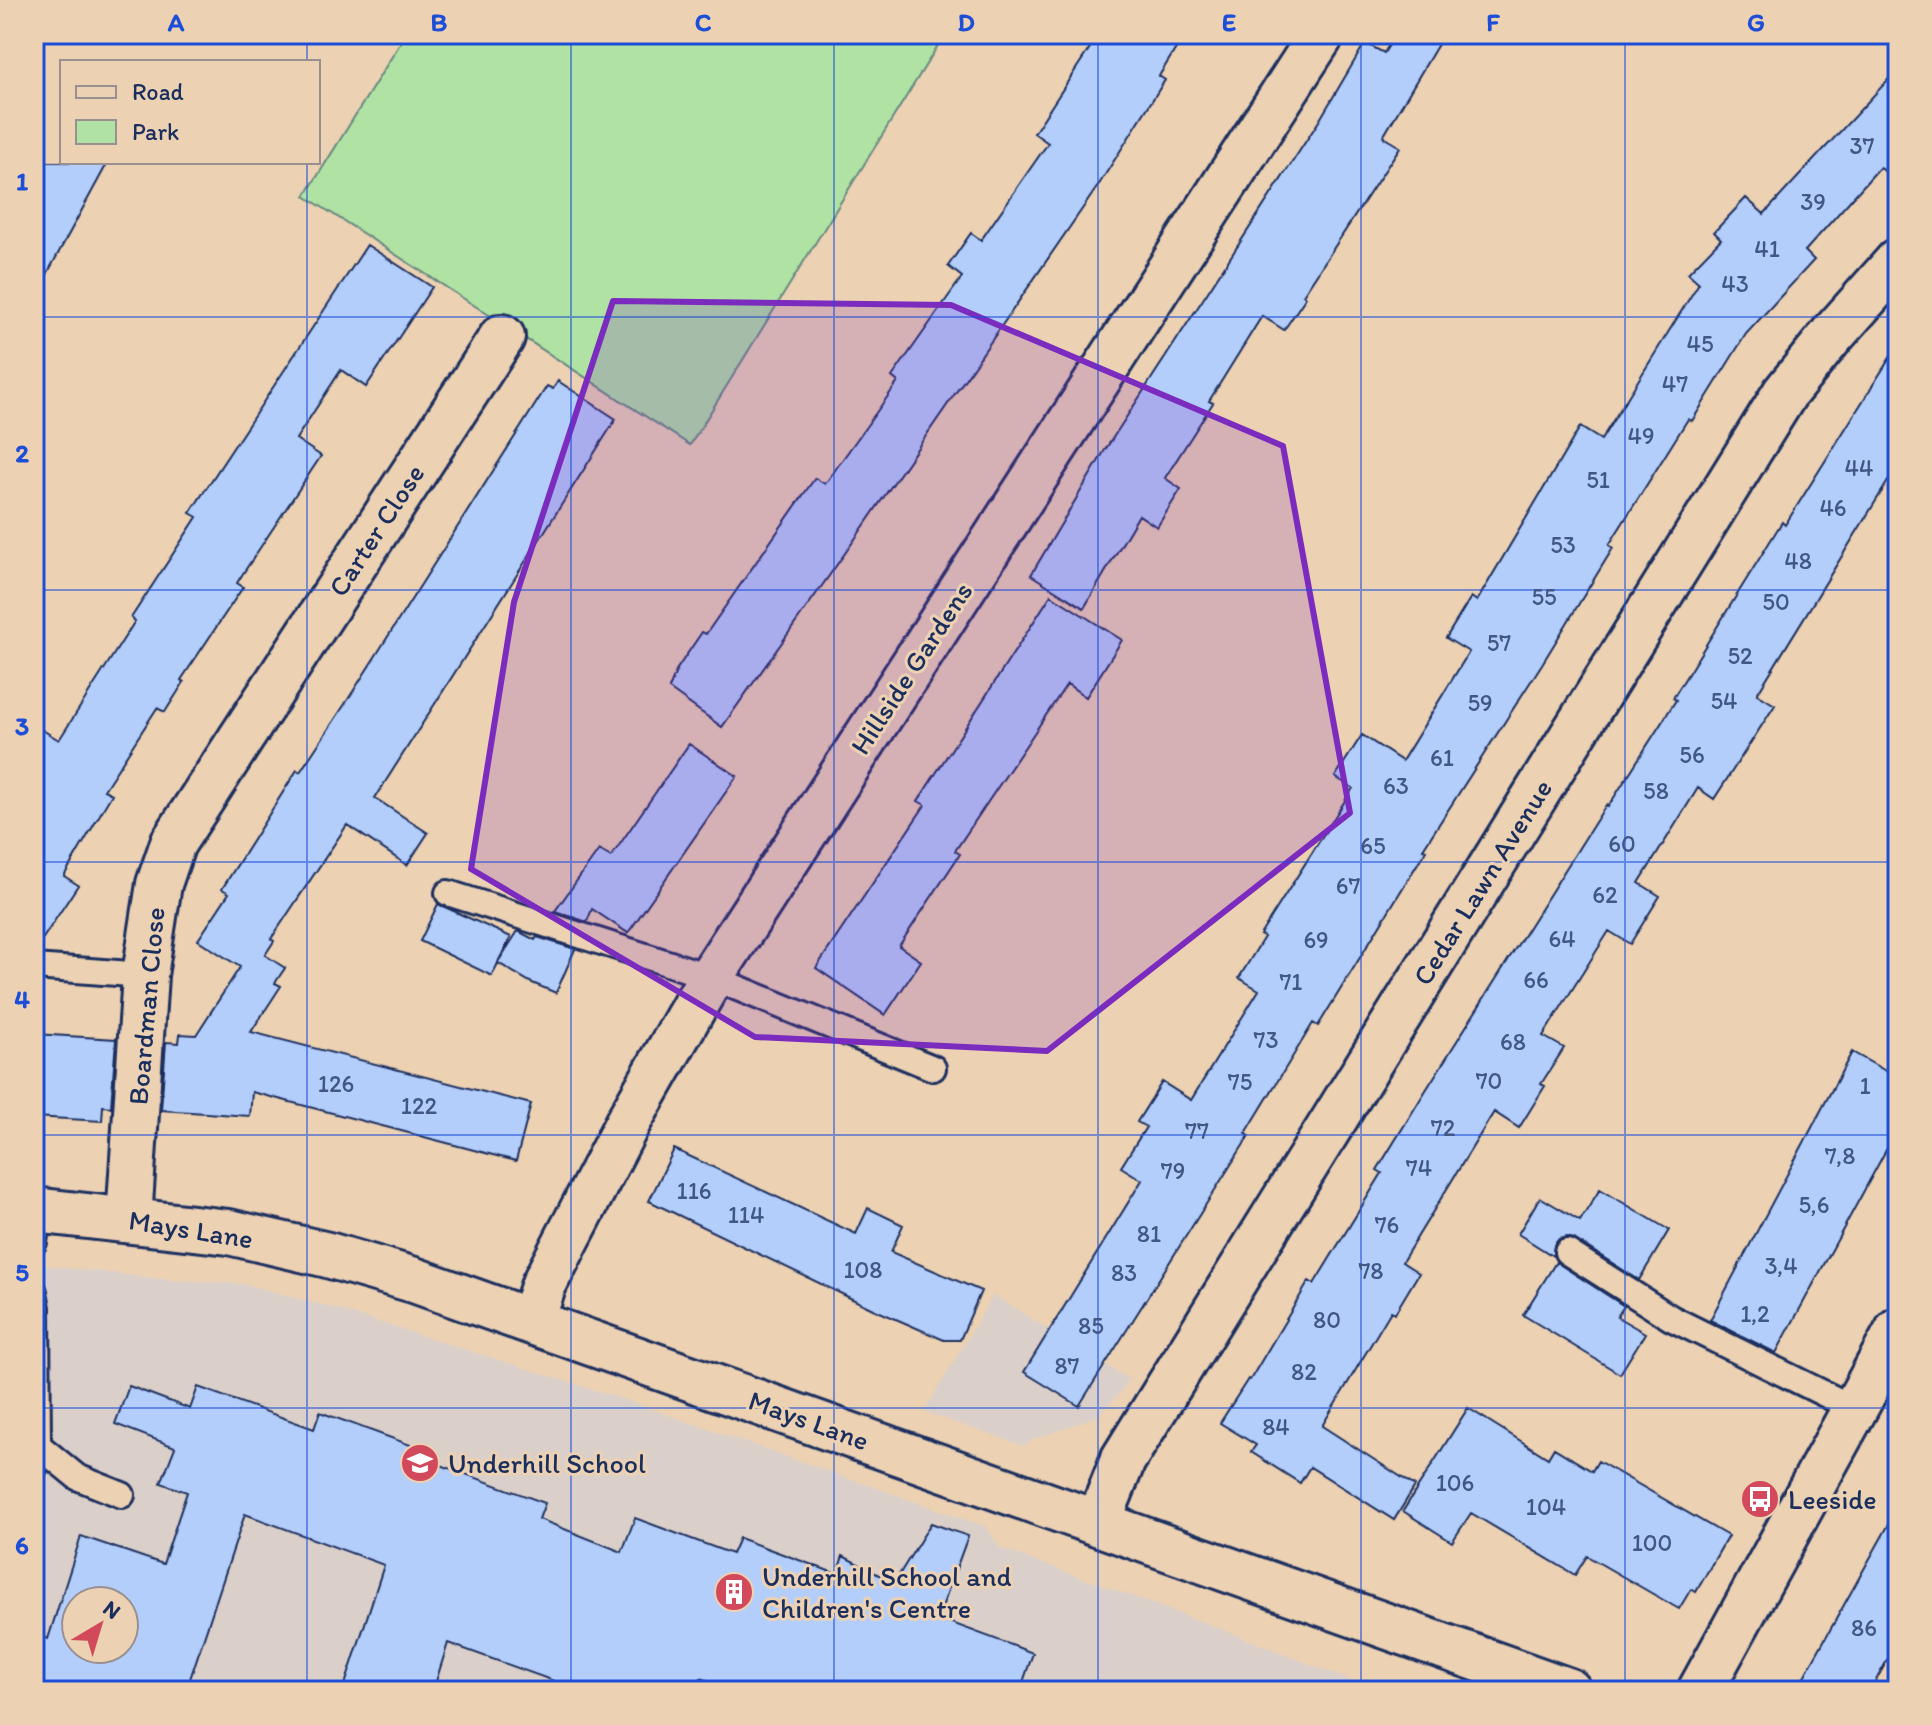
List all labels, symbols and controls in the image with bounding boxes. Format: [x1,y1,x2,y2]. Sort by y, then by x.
text: A [167,6,185,38]
text: B [431,6,448,38]
text: C [695,6,712,38]
text: D [957,6,975,38]
text: E [1222,6,1236,38]
text: F [1486,6,1500,38]
text: G [1747,6,1765,38]
legend [60,60,320,164]
text: Road [132,77,184,106]
text: Park [132,117,179,146]
house number: 37 [1850,131,1875,160]
text: 1 [16,165,28,197]
house number: 39 [1800,187,1826,216]
house number: 41 [1754,234,1780,263]
house number: 43 [1721,269,1749,298]
house number: 45 [1686,329,1714,358]
house number: 47 [1662,369,1688,398]
house number: 49 [1628,421,1654,450]
text: 2 [15,437,29,469]
house number: 44 [1845,453,1873,482]
street label: Carter Close [321,457,431,603]
house number: 51 [1586,465,1610,494]
house number: 46 [1819,493,1847,522]
house number: 53 [1550,530,1576,559]
house number: 48 [1784,546,1812,575]
street label: Hillside Gardens [843,575,979,761]
house number: 55 [1531,582,1557,611]
house number: 50 [1762,587,1790,616]
house number: 57 [1487,628,1511,657]
house number: 52 [1727,641,1753,670]
house number: 54 [1710,686,1738,715]
house number: 59 [1467,688,1493,717]
text: 3 [15,710,29,742]
house number: 56 [1679,740,1705,769]
house number: 61 [1430,743,1454,772]
house number: 63 [1383,771,1409,800]
street label: Cedar Lawn Avenue [1405,773,1559,991]
house number: 58 [1643,776,1669,805]
house number: 60 [1608,829,1636,858]
house number: 65 [1360,831,1386,860]
house number: 67 [1336,871,1360,900]
house number: 62 [1592,880,1618,909]
street label: Boardman Close [120,906,172,1106]
house number: 64 [1548,924,1576,953]
house number: 69 [1303,925,1329,954]
house number: 66 [1523,965,1549,994]
house number: 71 [1279,967,1303,996]
text: 4 [14,983,30,1015]
house number: 73 [1254,1025,1278,1054]
house number: 68 [1500,1027,1526,1056]
house number: 70 [1476,1066,1502,1095]
house number: 75 [1228,1067,1252,1096]
house number: 126 [318,1069,354,1098]
house number: 1 [1859,1071,1871,1100]
house number: 122 [401,1091,438,1120]
house number: 72 [1431,1113,1456,1142]
house number: 77 [1185,1116,1209,1145]
house number: 7,8 [1825,1141,1855,1170]
house number: 74 [1406,1153,1432,1182]
house number: 79 [1161,1156,1185,1185]
house number: 116 [677,1176,711,1205]
house number: 5,6 [1799,1190,1829,1219]
house number: 114 [728,1200,764,1229]
street label: Mays Lane [126,1202,256,1256]
house number: 76 [1375,1210,1399,1239]
house number: 81 [1137,1219,1161,1248]
house number: 3,4 [1764,1251,1798,1280]
house number: 108 [843,1255,883,1284]
text: 5 [15,1256,29,1288]
house number: 78 [1358,1256,1384,1285]
house number: 83 [1111,1258,1137,1287]
house number: 1,2 [1740,1299,1770,1328]
house number: 80 [1313,1305,1341,1334]
house number: 85 [1078,1311,1104,1340]
house number: 87 [1054,1351,1080,1380]
house number: 82 [1291,1357,1317,1386]
street label: Mays Lane [744,1383,874,1457]
house number: 84 [1262,1412,1290,1441]
school or university icon: Underhill School [399,1442,441,1484]
place label: Underhill School [448,1446,646,1480]
house number: 106 [1436,1468,1474,1497]
bus stop icon: Leeside [1739,1478,1781,1520]
place label: Leeside [1788,1482,1877,1516]
house number: 104 [1526,1492,1566,1521]
house number: 100 [1632,1528,1672,1557]
text: 6 [15,1529,29,1561]
place label: Underhill School and Children's Centre [762,1559,1012,1625]
building icon: Underhill School and Children's Centre [713,1571,755,1613]
north arrow [60,1585,140,1665]
text: N [98,1594,126,1625]
house number: 86 [1851,1613,1877,1642]

